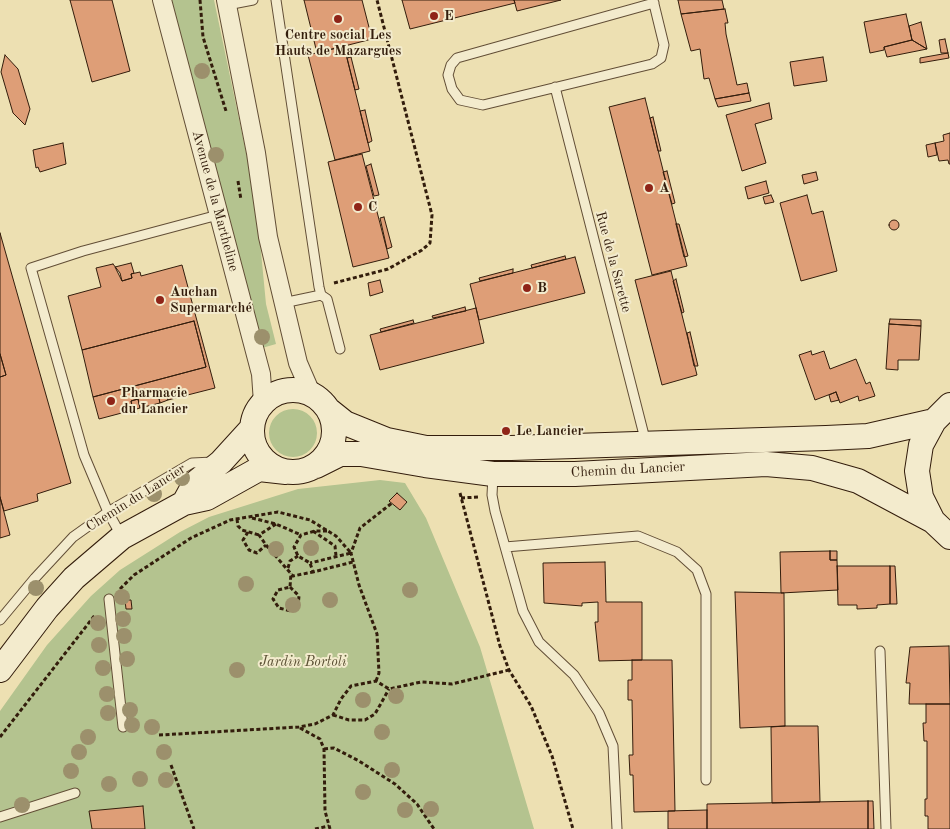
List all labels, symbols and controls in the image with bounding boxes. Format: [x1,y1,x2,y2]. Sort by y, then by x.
place label: E [444,8,454,24]
marker: E [428,10,440,22]
marker: Centre social Les Hauts de Mazargues [332,13,344,25]
place label: Centre social Les Hauts de Mazargues [275,27,401,59]
street label: Avenue de la Martheline [188,129,242,273]
place label: A [659,180,670,196]
marker: A [643,182,655,194]
place label: C [368,199,377,215]
marker: C [352,201,364,213]
street label: Rue de la Sarette [591,210,635,314]
place label: B [537,280,547,296]
marker: B [521,282,533,294]
place label: Auchan Supermarché [170,284,252,316]
marker: Auchan Supermarché [154,294,166,306]
place label: Pharmacie du Lancier [121,385,188,418]
marker: Pharmacie du Lancier [105,395,117,407]
place label: Le Lancier [516,423,584,439]
marker: Le Lancier [500,425,512,437]
street label: Chemin du Lancier [570,459,686,481]
street label: Chemin du Lancier [83,461,189,535]
park label: Jardin Bortoli [260,654,346,670]

